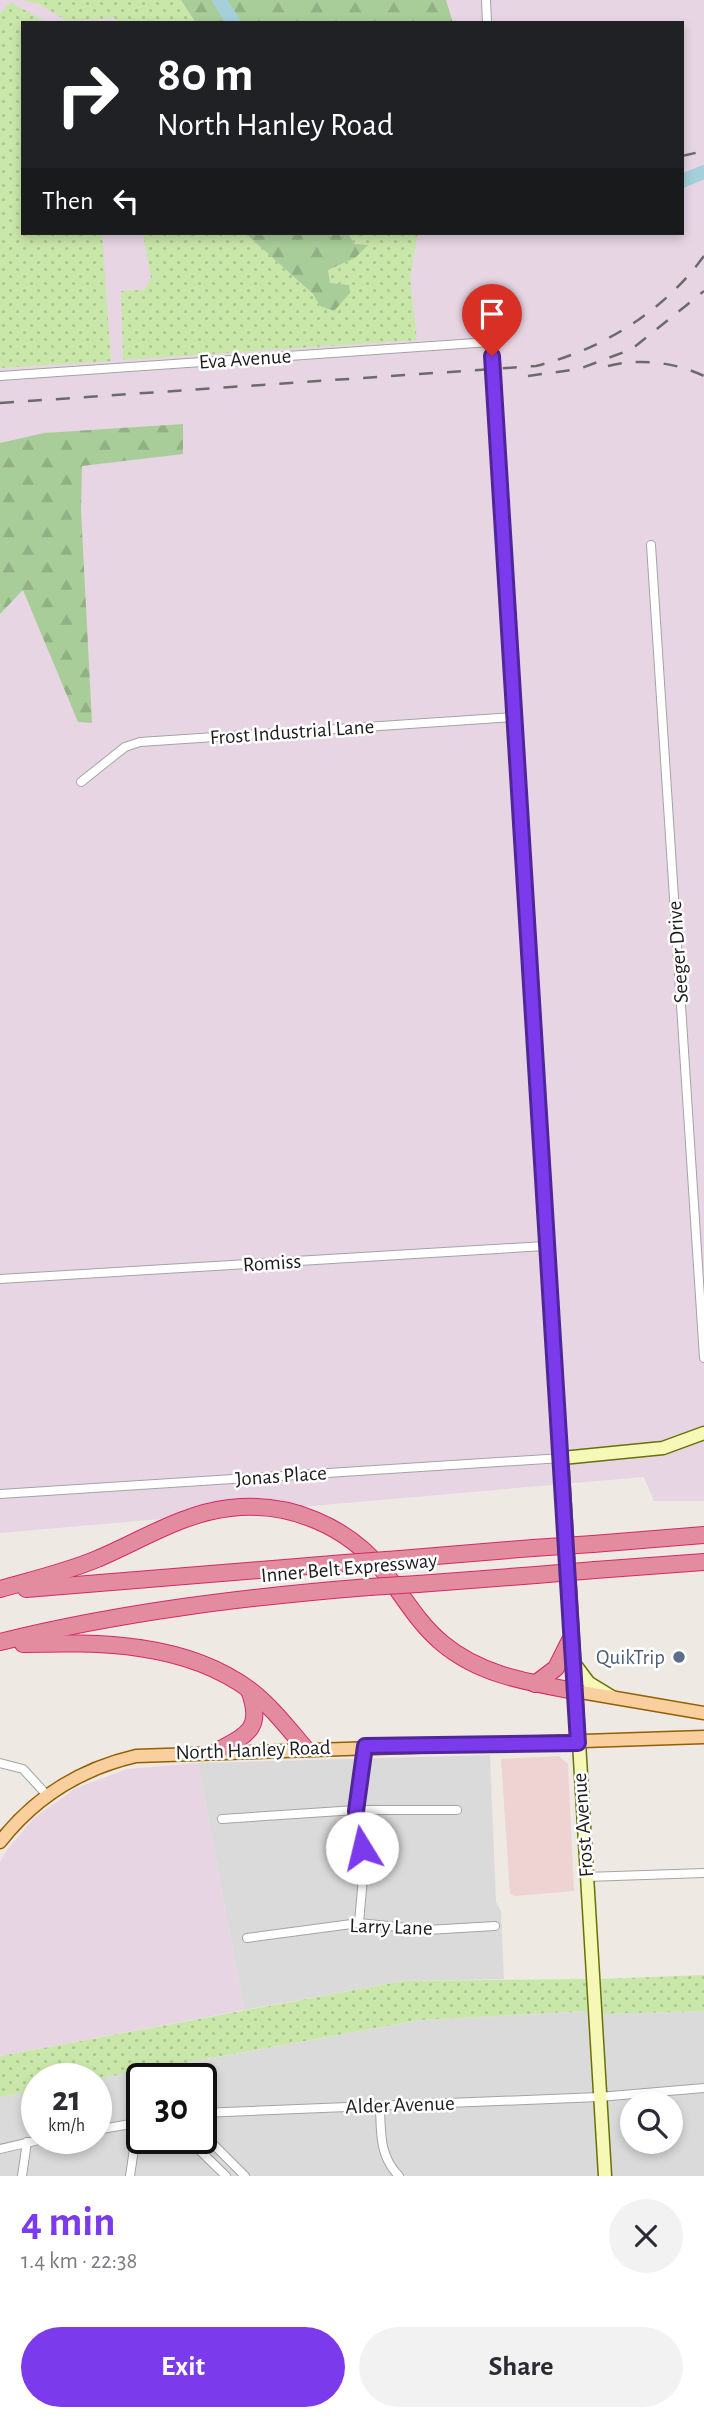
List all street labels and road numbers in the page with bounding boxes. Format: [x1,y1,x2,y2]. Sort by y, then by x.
street label: Eva Avenue [198,345,292,373]
street label: Frost Industrial Lane [209,716,375,748]
street label: Seeger Drive [664,900,692,1004]
street label: Romiss [242,1250,302,1276]
street label: Jonas Place [235,1462,327,1490]
street label: Inner Belt Expressway [260,1550,438,1586]
street label: North Hanley Road [175,1737,331,1763]
street label: Frost Avenue [569,1772,597,1878]
street label: Larry Lane [349,1915,433,1939]
street label: Alder Avenue [345,2093,455,2117]

